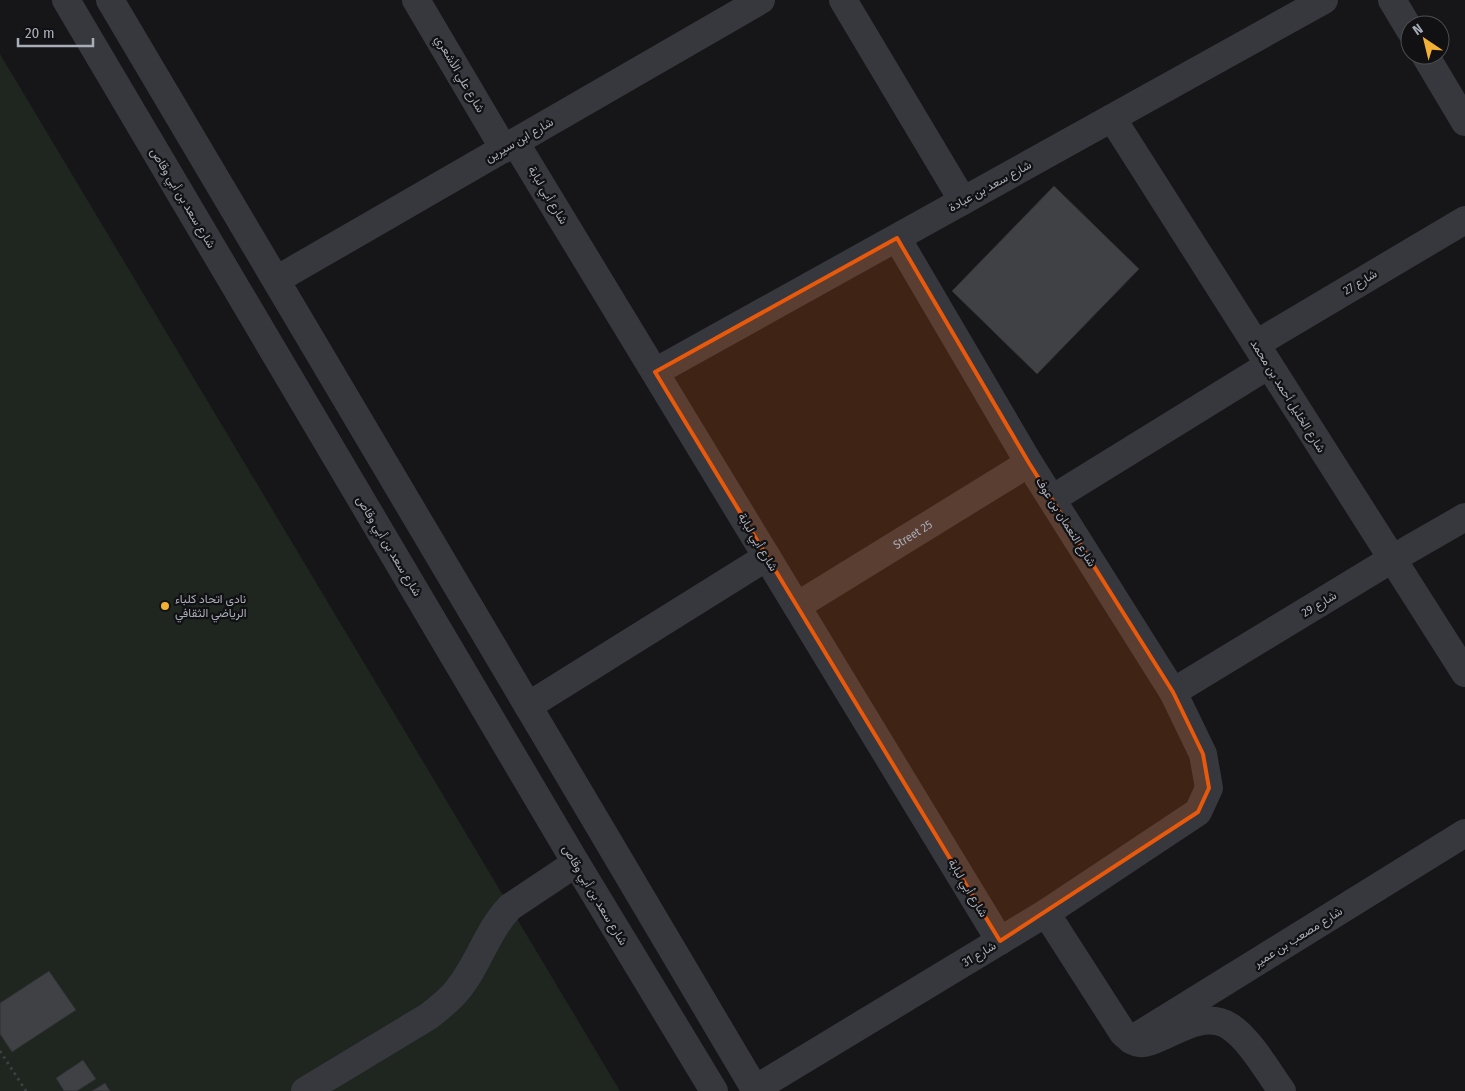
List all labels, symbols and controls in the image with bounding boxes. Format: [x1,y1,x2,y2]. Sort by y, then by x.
scale bar [18,15,92,47]
north arrow [1400,15,1450,65]
text: N [1410,20,1426,39]
text: 20 m [25,24,55,42]
street label: شارع علي الأشعري [430,33,488,117]
street label: شارع ابن سيرين [482,115,557,167]
street label: شارع سعد بن أبي وقاص [145,145,218,252]
street label: شارع سعد بن عبادة [946,157,1035,216]
street label: شارع أبي لبابة [523,163,571,228]
street label: شارع 27 [1341,266,1381,299]
street label: شارع الخليل أحمد بن محمد [1246,337,1329,456]
street label: شارع النعمان بن عوف [1031,475,1099,570]
street label: شارع سعد بن أبي وقاص [351,493,424,600]
street label: شارع أبي لبابة [733,510,781,575]
street label: Street 25 [891,517,935,552]
street label: شارع 29 [1299,588,1340,622]
place label: نادي اتحاد كلباء الرياضي الثقافي [175,592,247,623]
marker: نادي اتحاد كلباء الرياضي الثقافي [159,600,171,612]
street label: شارع سعد بن أبي وقاص [557,842,630,949]
street label: شارع أبي لبابة [943,856,991,921]
street label: شارع مصعب بن عمير [1250,904,1346,972]
street label: شارع 31 [960,939,999,971]

